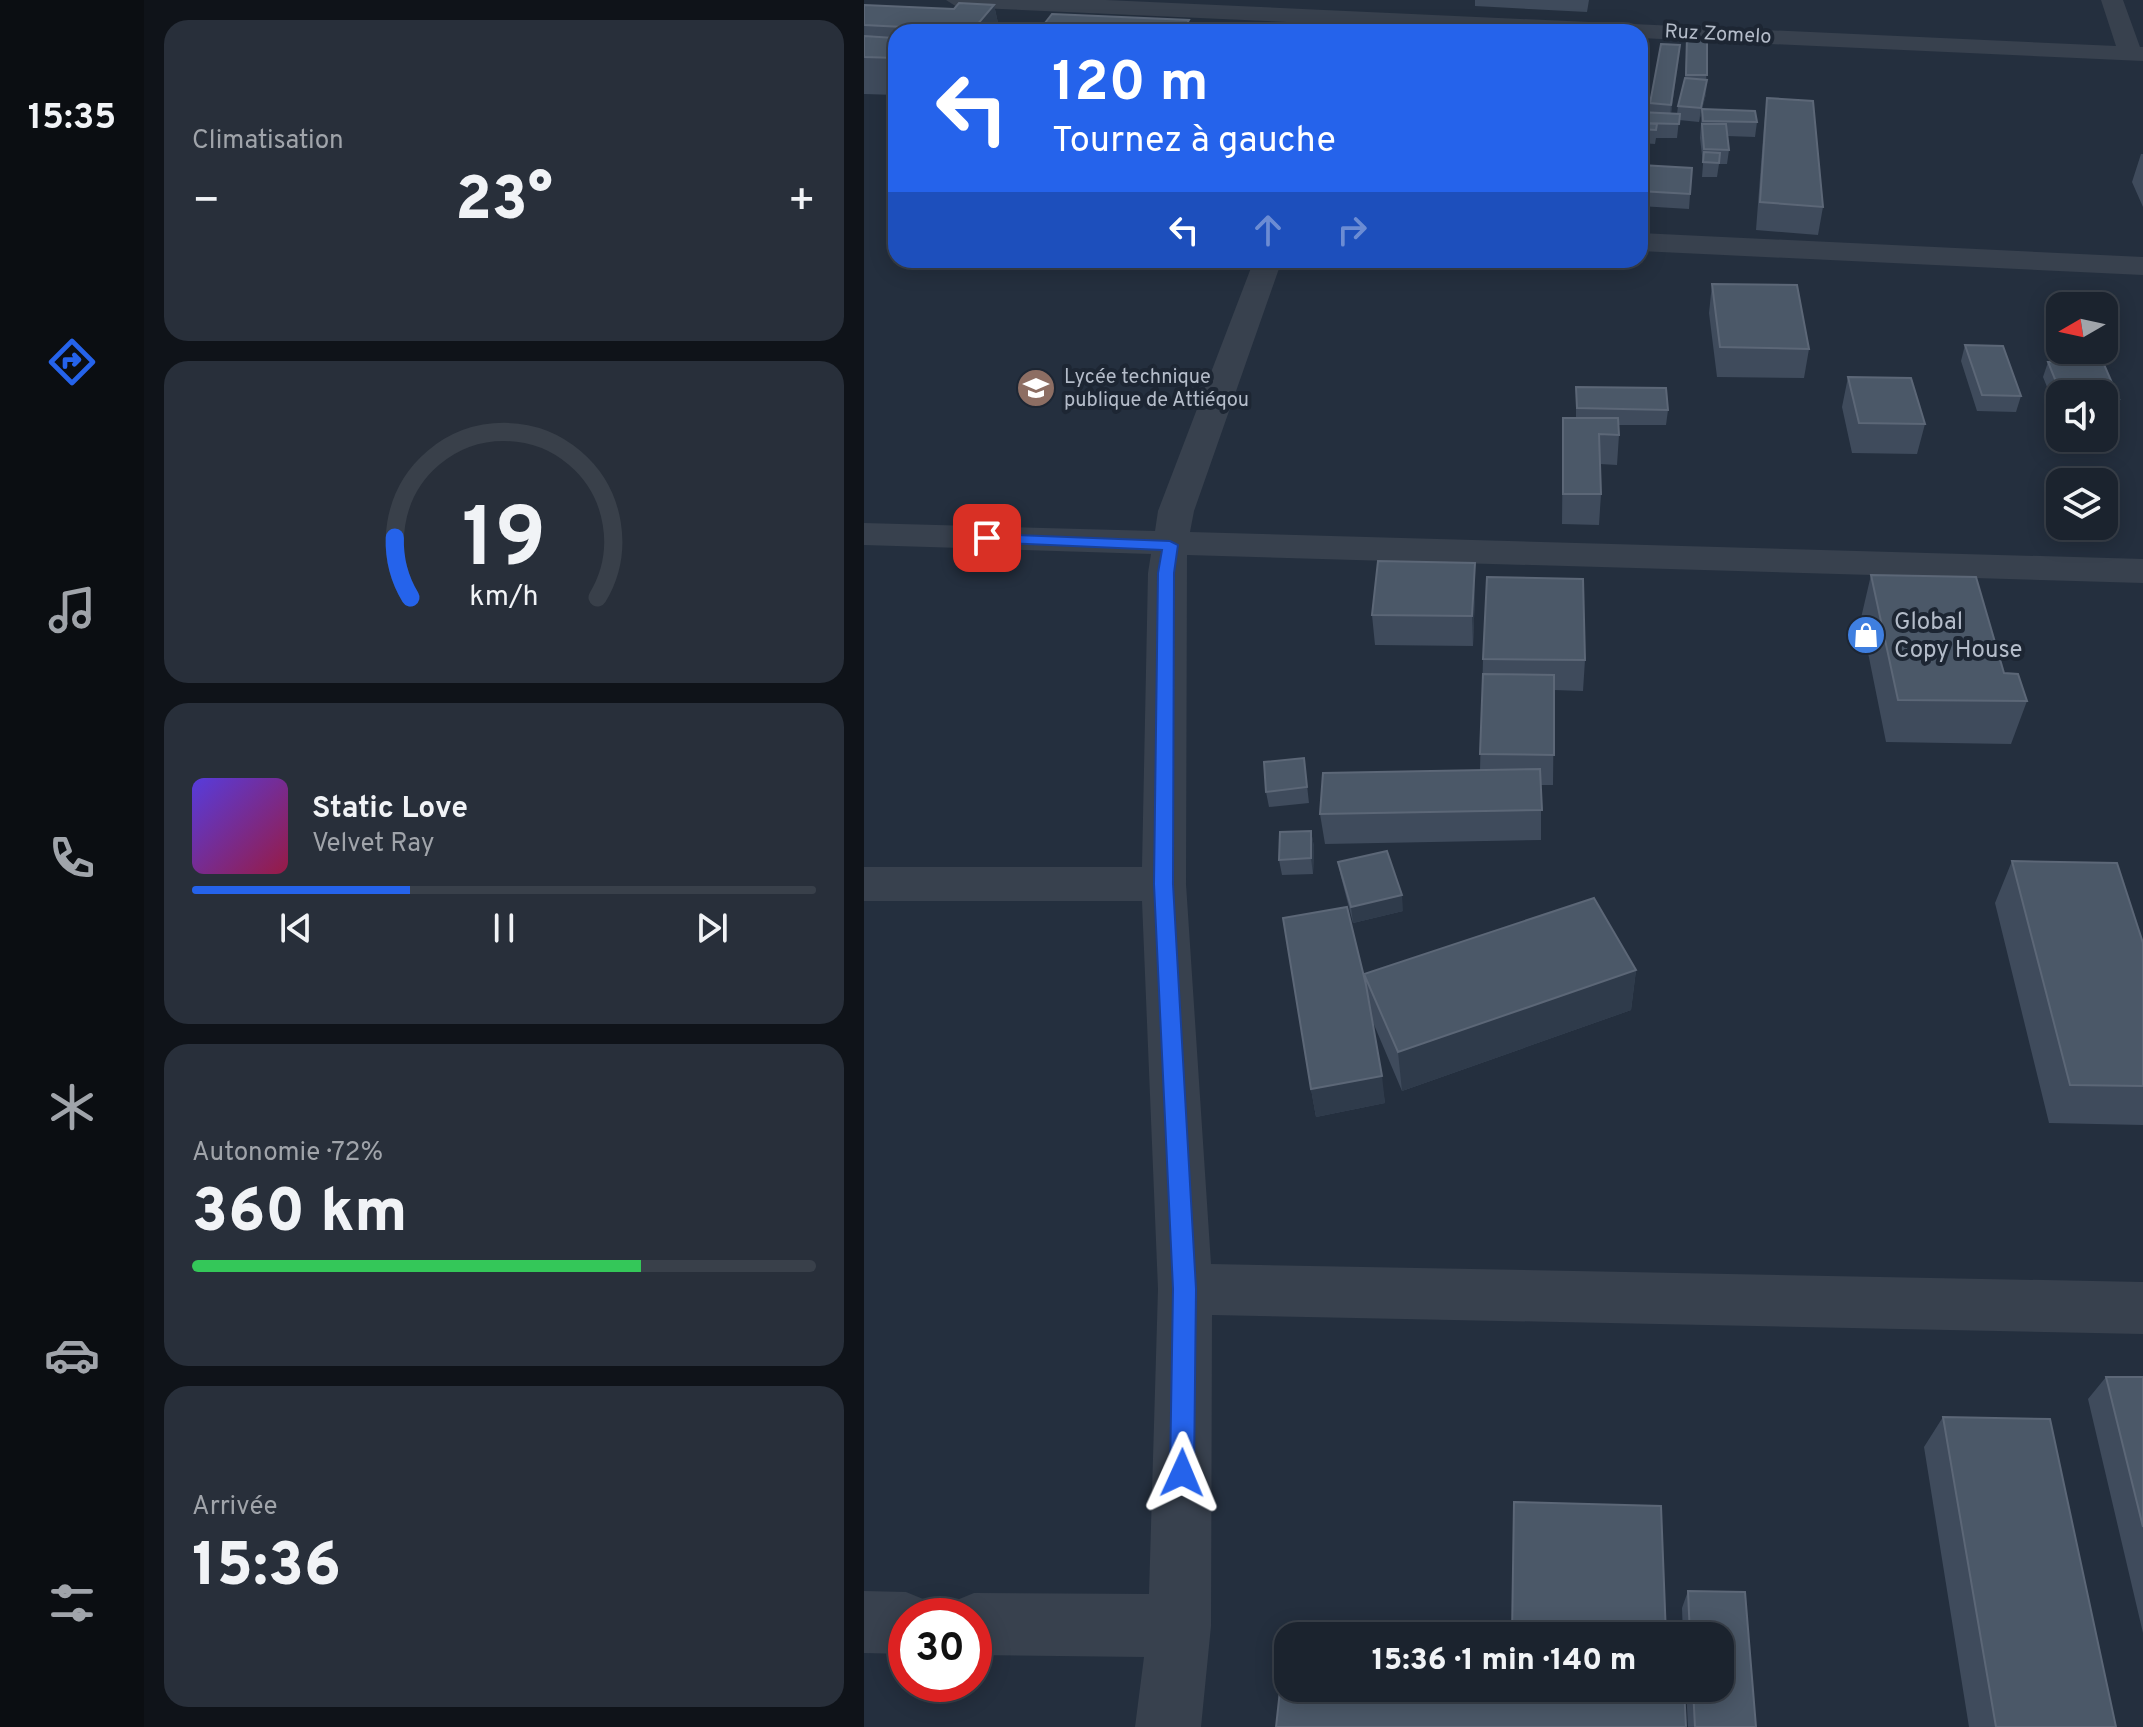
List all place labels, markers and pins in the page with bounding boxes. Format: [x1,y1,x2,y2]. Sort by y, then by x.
place label: Lycée technique publique de Attiéqou [1064,365,1249,414]
school or university icon: Lycée technique publique de Attiéqou [1015,367,1057,409]
pin [953,504,1021,572]
place label: Global Copy House [1894,608,2022,666]
shop icon: Global Copy House [1845,614,1887,656]

